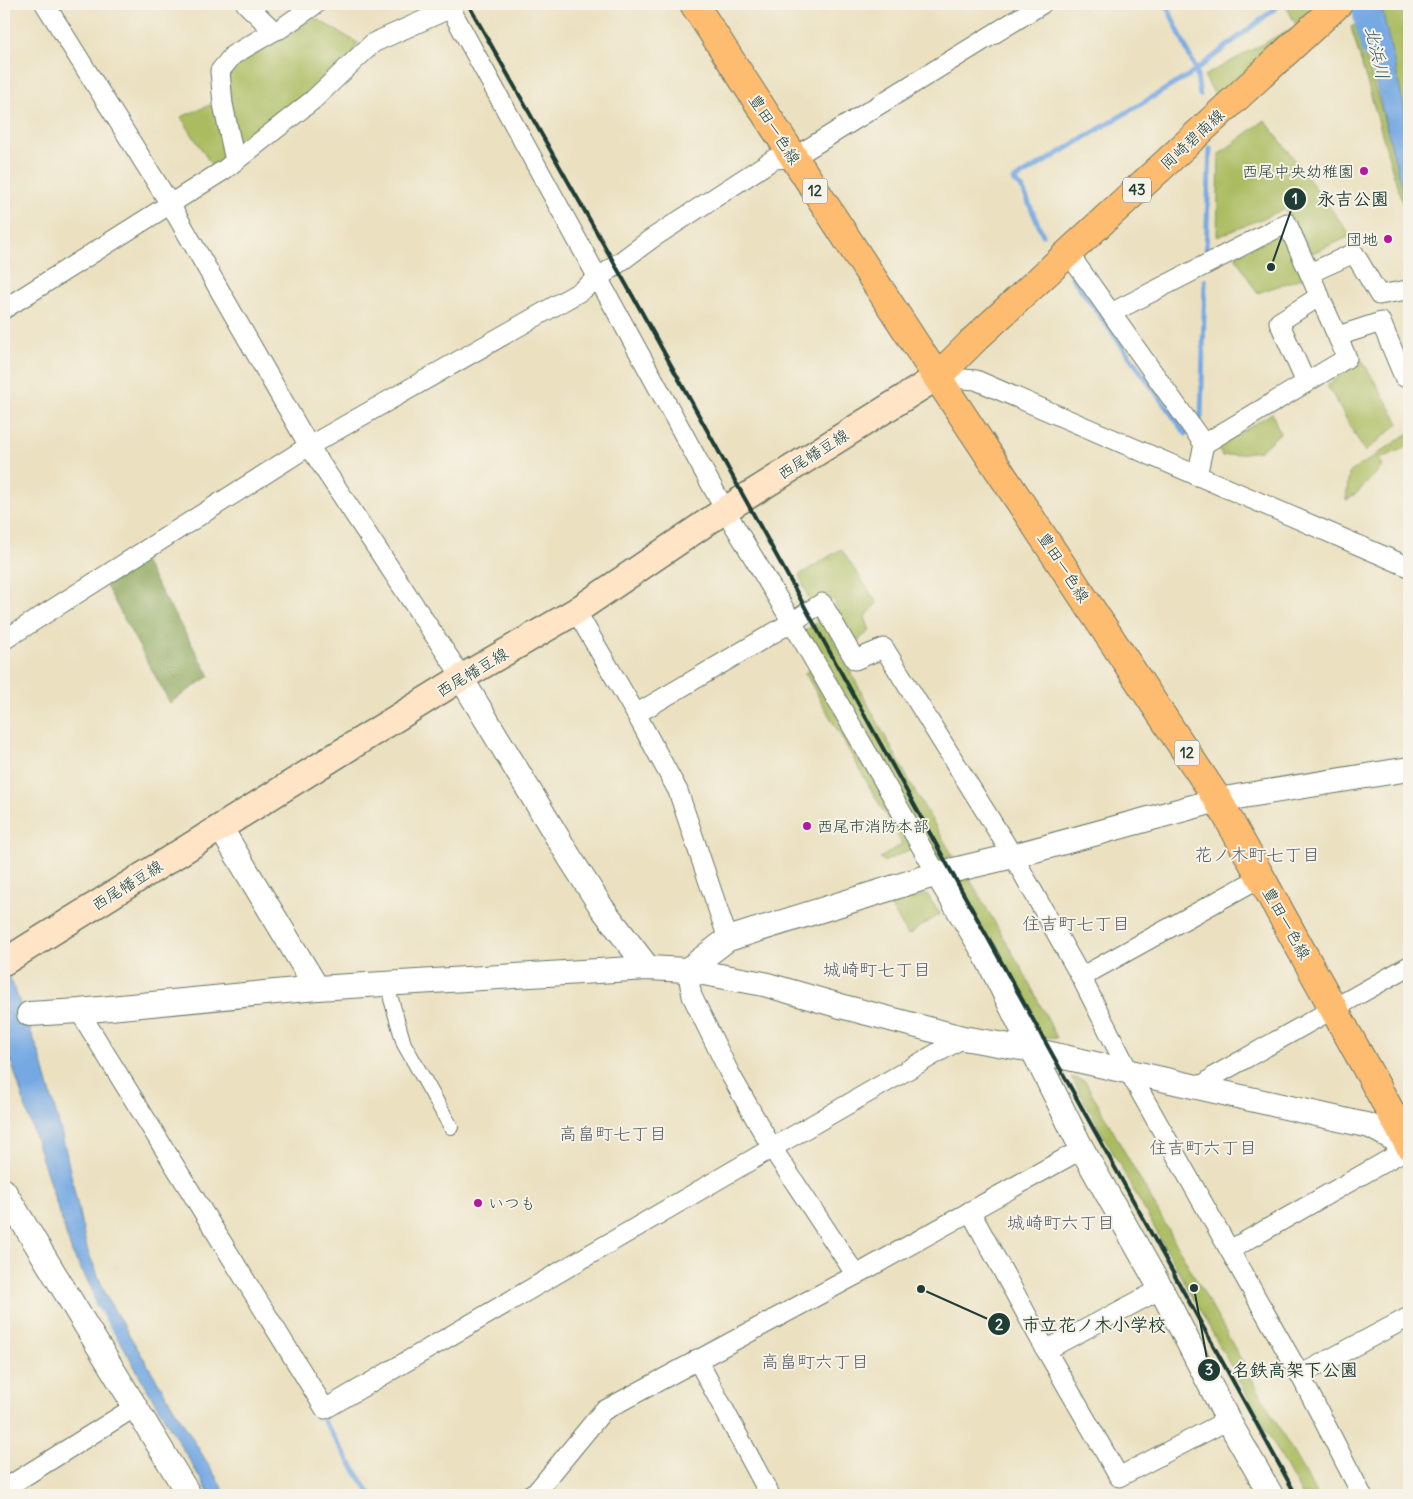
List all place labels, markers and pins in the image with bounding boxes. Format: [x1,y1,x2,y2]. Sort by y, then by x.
place label: 西尾中央幼稚園 [1242,161,1354,181]
marker: 西尾中央幼稚園 [1358,165,1370,177]
callout: 永吉公園 [1282,183,1399,216]
place label: 団地 [1346,229,1378,249]
marker: 団地 [1382,233,1394,245]
place label: 西尾市消防本部 [817,816,929,836]
marker: 西尾市消防本部 [801,820,813,832]
place label: いつも [488,1193,536,1213]
marker: いつも [472,1197,484,1209]
callout: 市立花ノ木小学校 [987,1308,1176,1341]
callout: 名鉄高架下公園 [1197,1353,1368,1386]

